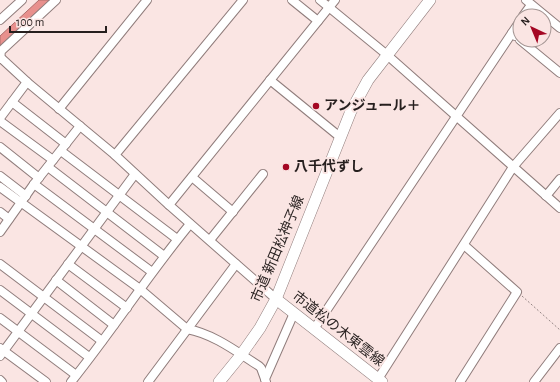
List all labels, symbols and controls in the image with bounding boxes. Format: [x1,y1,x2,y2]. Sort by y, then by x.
scale bar [10,8,106,34]
north arrow [512,8,552,48]
text: N [519,15,532,28]
text: 100 m [16,16,44,28]
place label: アンジュール＋ [324,98,420,113]
marker: アンジュール＋ [311,101,321,111]
place label: 八千代ずし [294,158,364,174]
marker: 八千代ずし [281,162,291,172]
street label: 市道 新田松神子線 [248,193,307,304]
street label: 市道松の木東雲線 [290,288,387,369]

